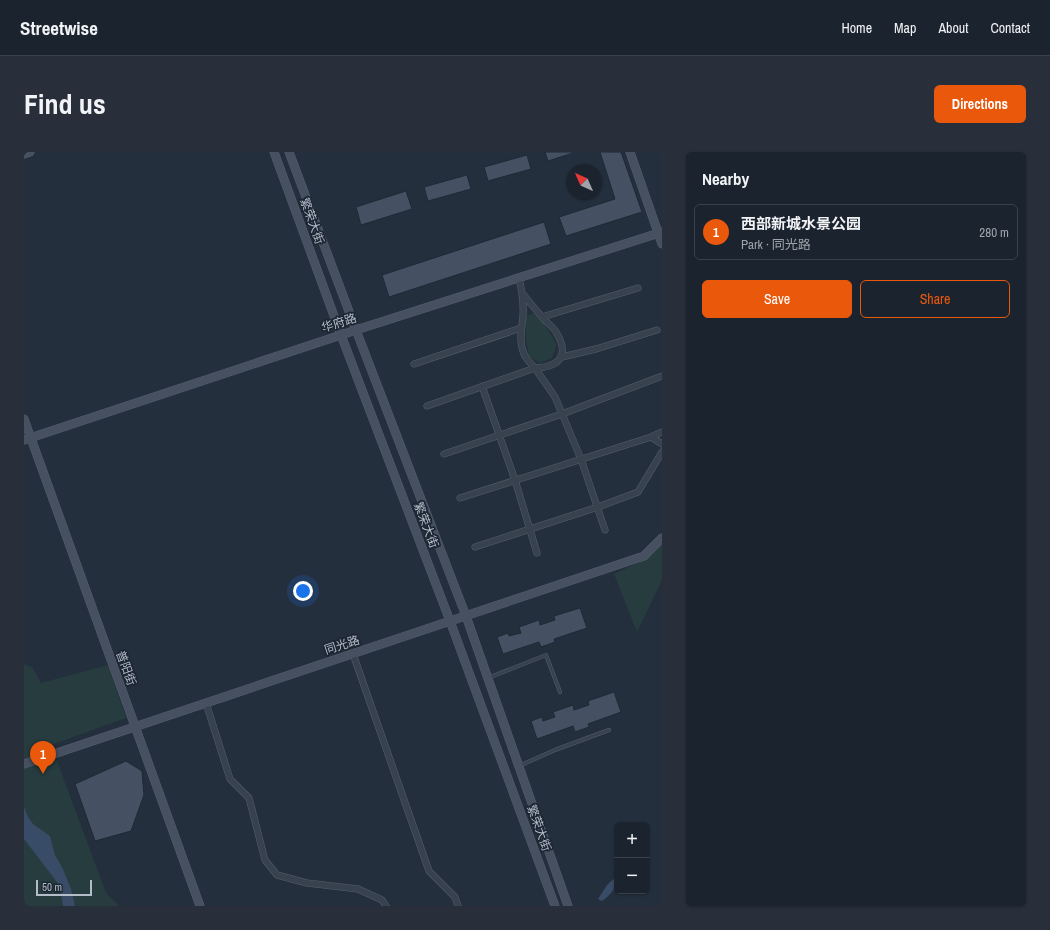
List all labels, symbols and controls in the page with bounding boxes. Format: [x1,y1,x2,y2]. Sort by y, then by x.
text: Streetwise [20,15,98,41]
text: Home [841,19,872,37]
text: Map [894,19,916,37]
text: About [938,19,968,37]
text: Contact [990,19,1030,37]
text: Find us [24,85,106,123]
button: Directions [934,85,1026,123]
north arrow [566,164,602,200]
text: Nearby [702,167,749,190]
street label: 繁荣大街 [296,196,328,246]
text: 西部新城水景公园 [741,213,861,234]
text: 1 [713,224,719,241]
text: 280 m [979,224,1009,241]
text: Park · 同光路 [741,236,811,253]
button: Save [702,280,852,318]
button: Share [860,280,1010,318]
street label: 华府路 [319,310,359,336]
street label: 繁荣大街 [410,500,442,550]
your location [293,581,313,601]
street label: 同光路 [322,632,362,658]
street label: 普阳街 [112,648,140,688]
pin: 1 [30,741,56,774]
street label: 繁荣大街 [523,803,555,853]
map controls [614,822,650,894]
button: + [614,822,650,858]
button: − [614,858,650,894]
scale bar [36,878,92,897]
text: 50 m [42,880,62,894]

